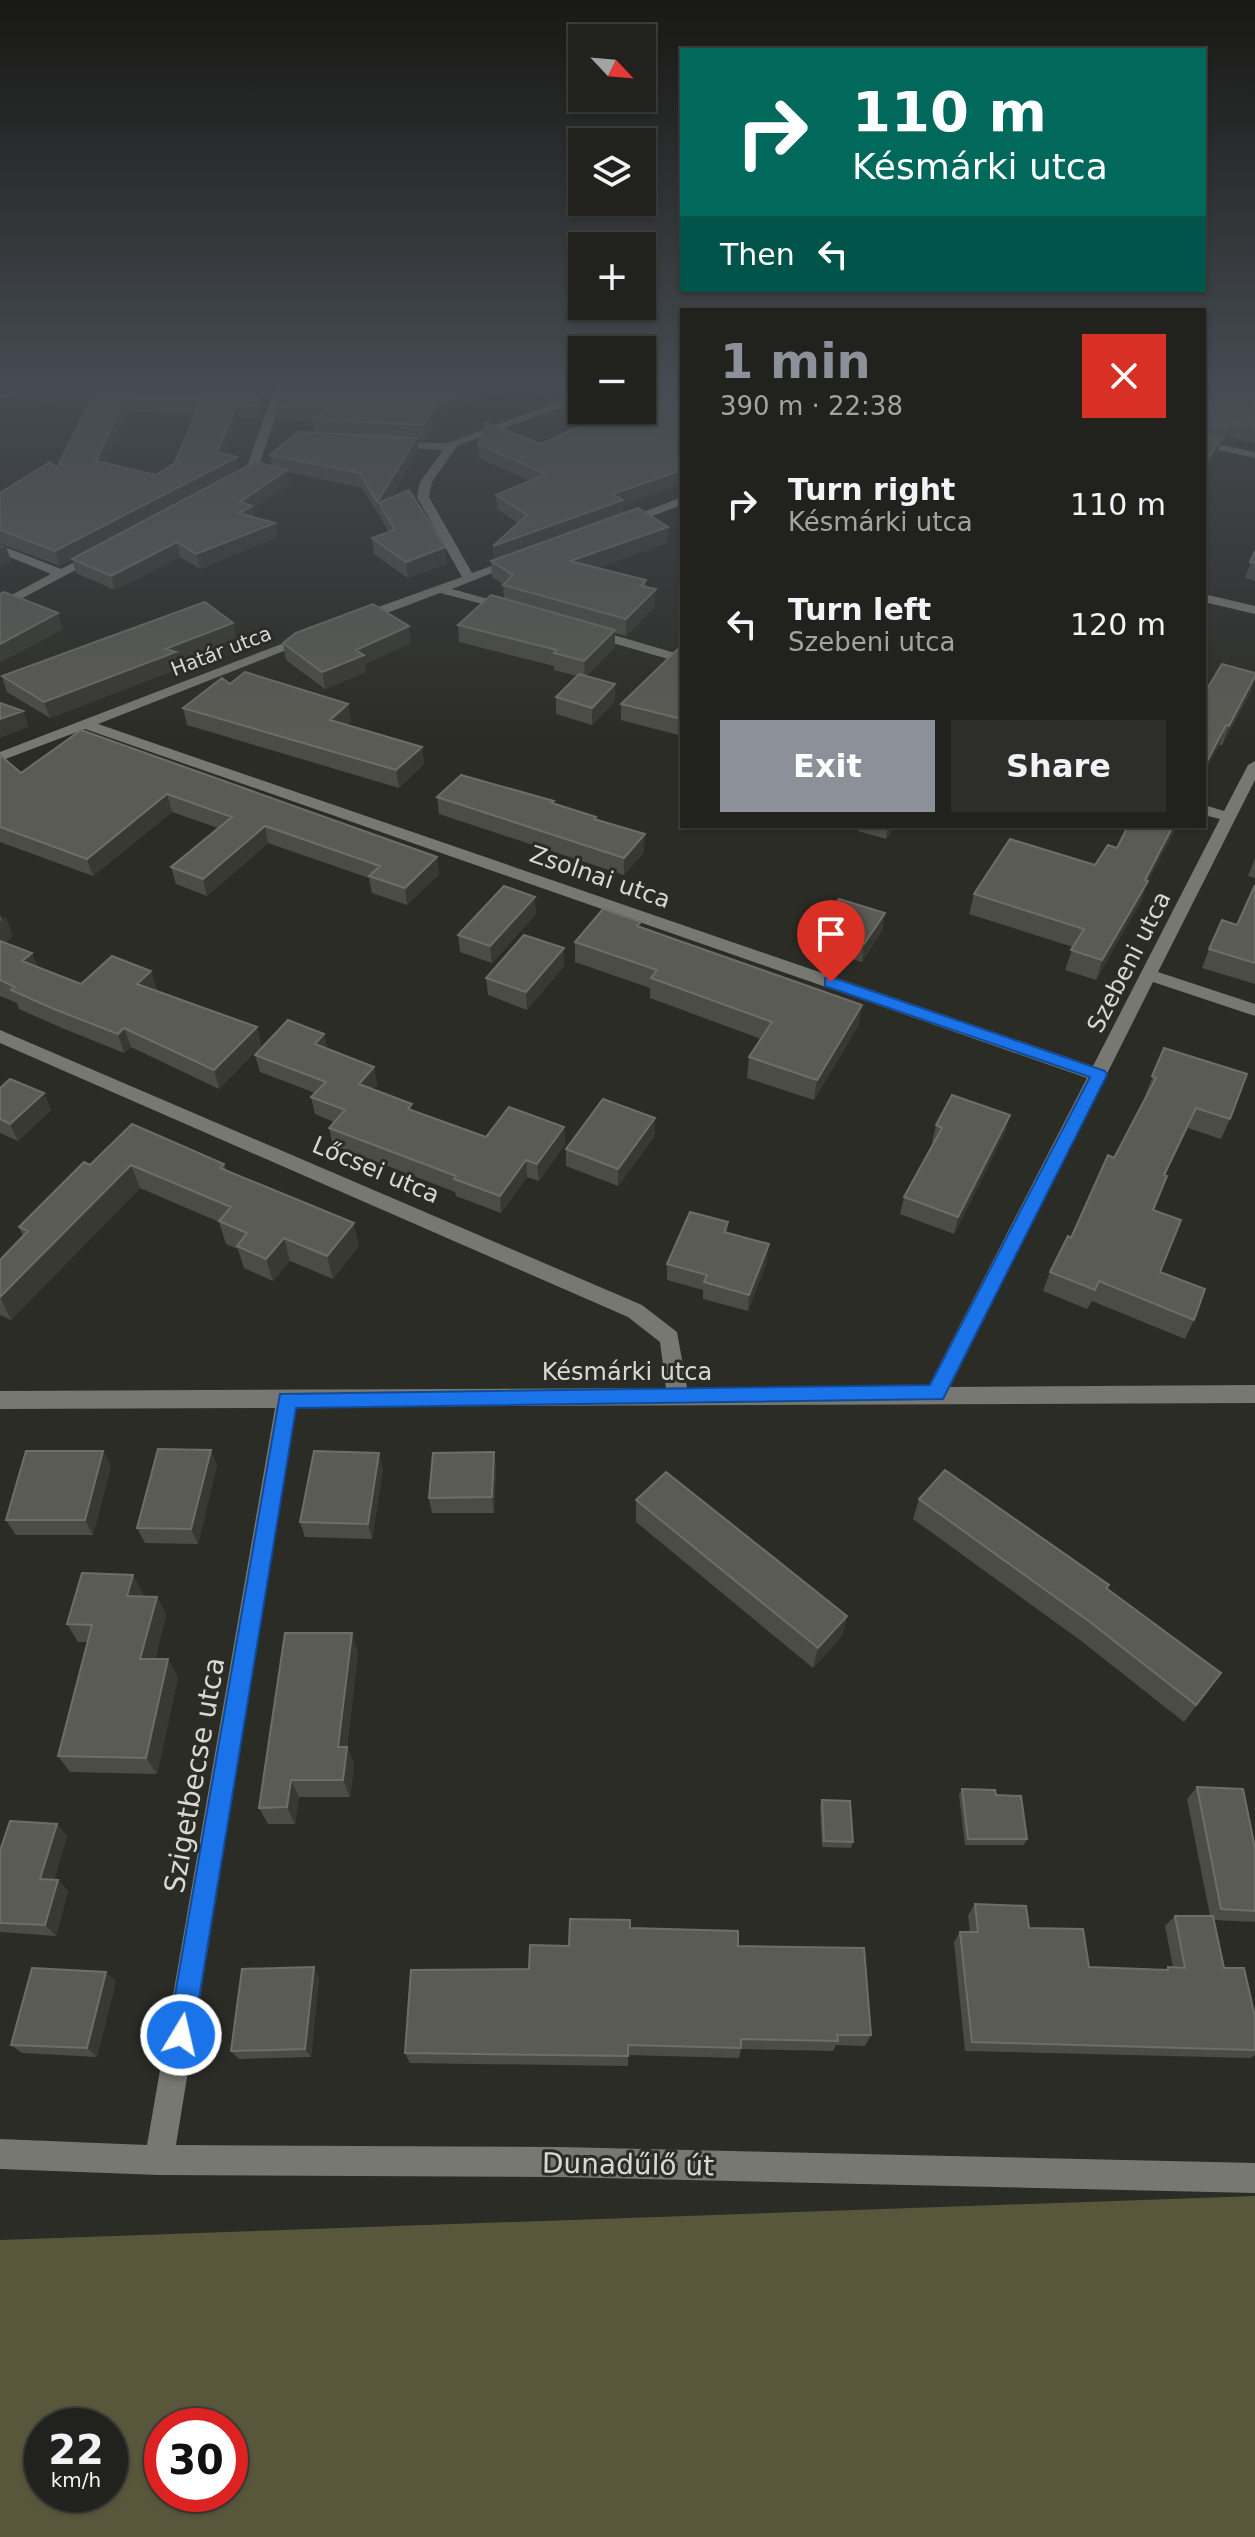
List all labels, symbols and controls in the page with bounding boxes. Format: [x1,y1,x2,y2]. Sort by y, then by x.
north arrow [568,24,656,112]
map controls [568,24,656,424]
text: 110 m [852,79,1047,144]
icon: right [720,80,824,184]
button: layers [568,128,656,216]
text: Késmárki utca [852,146,1108,187]
button: + [568,232,656,320]
icon: left [811,232,855,276]
text: Then [720,237,795,272]
text: 1 min [720,333,871,389]
button: close [1082,334,1166,418]
button: − [568,336,656,424]
text: 390 m · 22:38 [720,391,903,421]
text: Turn right [788,472,955,507]
icon: right [720,482,764,526]
text: 110 m [1070,487,1166,522]
text: Késmárki utca [788,507,973,537]
text: Turn left [788,592,931,627]
icon: left [720,602,764,646]
text: 120 m [1070,607,1166,642]
street label: Határ utca [167,621,275,681]
text: Szebeni utca [788,627,956,657]
button: Exit [720,720,935,812]
button: Share [951,720,1166,812]
street label: Zsolnai utca [526,840,674,914]
street label: Szebeni utca [1081,887,1177,1037]
pin [797,900,865,982]
icon: arrive [809,912,853,956]
street label: Lőcsei utca [308,1131,444,1209]
street label: Késmárki utca [542,1358,712,1386]
street label: Szigetbecse utca [158,1655,231,1895]
position arrow [139,1993,223,2077]
street label: Dunadűlő út [542,2146,714,2183]
speed limit sign: 30 [144,2408,248,2512]
text: 22 [48,2427,104,2473]
text: km/h [51,2468,101,2492]

